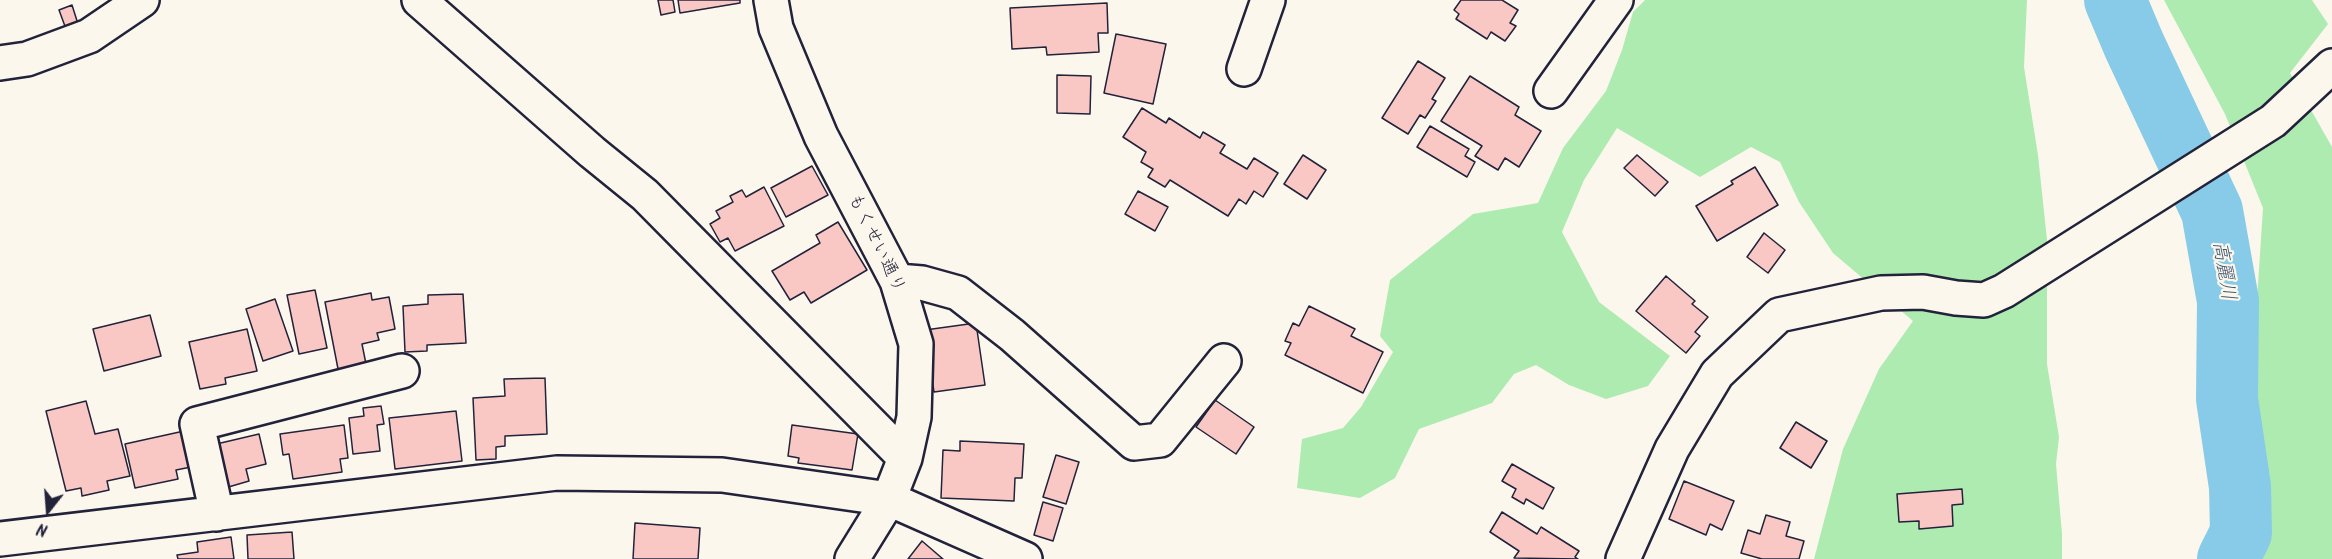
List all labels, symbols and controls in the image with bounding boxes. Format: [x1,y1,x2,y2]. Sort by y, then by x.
street label: もくせい通り [842,191,908,297]
water label: 高麗川 [2205,239,2239,303]
north arrow [18,481,78,541]
text: N [34,515,51,542]

